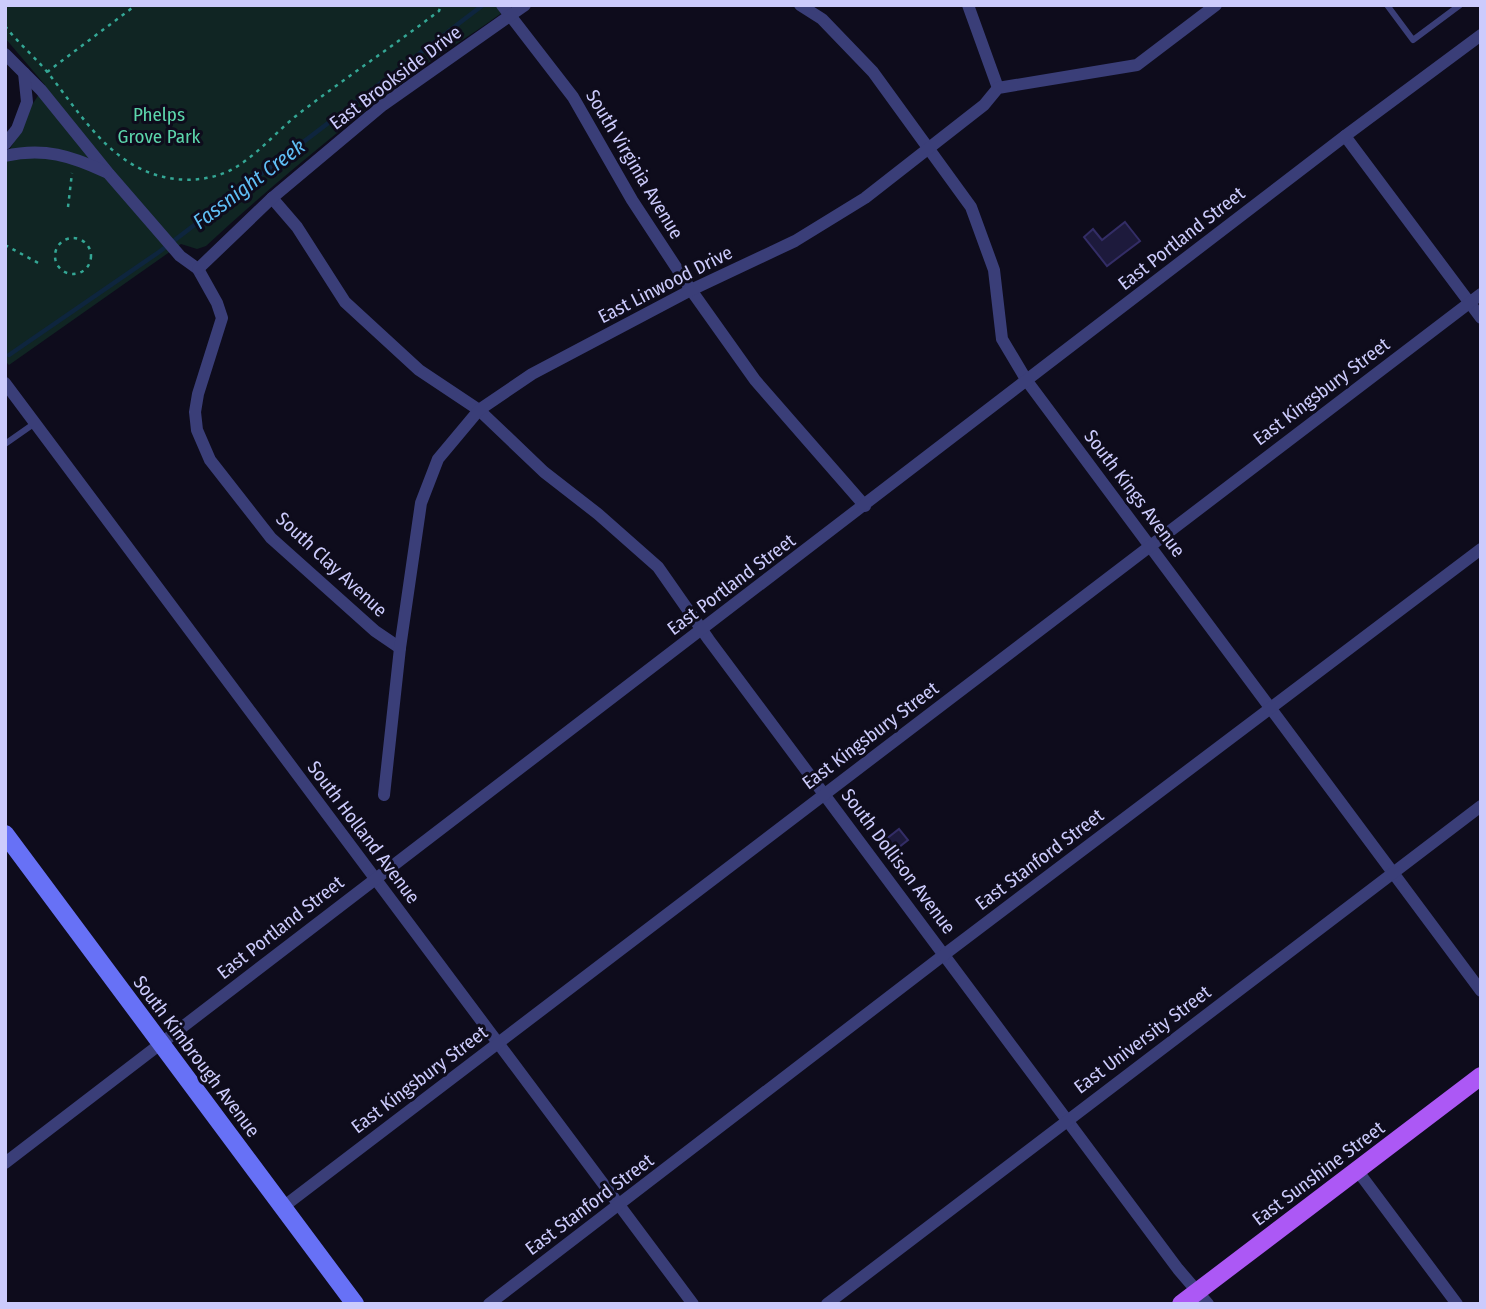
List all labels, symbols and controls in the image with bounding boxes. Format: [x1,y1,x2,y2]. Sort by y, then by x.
street label: East Brookside Drive [325,20,466,134]
street label: South Virginia Avenue [581,85,688,243]
park label: Phelps Grove Park [118,103,201,148]
water label: Fassnight Creek [188,133,310,235]
street label: East Portland Street [1113,181,1250,295]
street label: East Linwood Drive [594,241,736,328]
street label: East Kingsbury Street [1249,332,1395,450]
street label: South Kings Avenue [1079,425,1190,561]
street label: South Clay Avenue [271,507,392,622]
street label: East Portland Street [663,528,800,640]
street label: East Kingsbury Street [798,676,944,794]
street label: South Holland Avenue [302,756,425,908]
street label: South Dollison Avenue [837,784,961,938]
street label: East Stanford Street [971,803,1109,915]
street label: East Portland Street [212,870,349,984]
street label: South Kimbrough Avenue [128,971,265,1142]
street label: East University Street [1069,980,1216,1098]
street label: East Kingsbury Street [347,1020,493,1138]
street label: East Sunshine Street [1248,1116,1390,1231]
street label: East Stanford Street [521,1148,659,1260]

